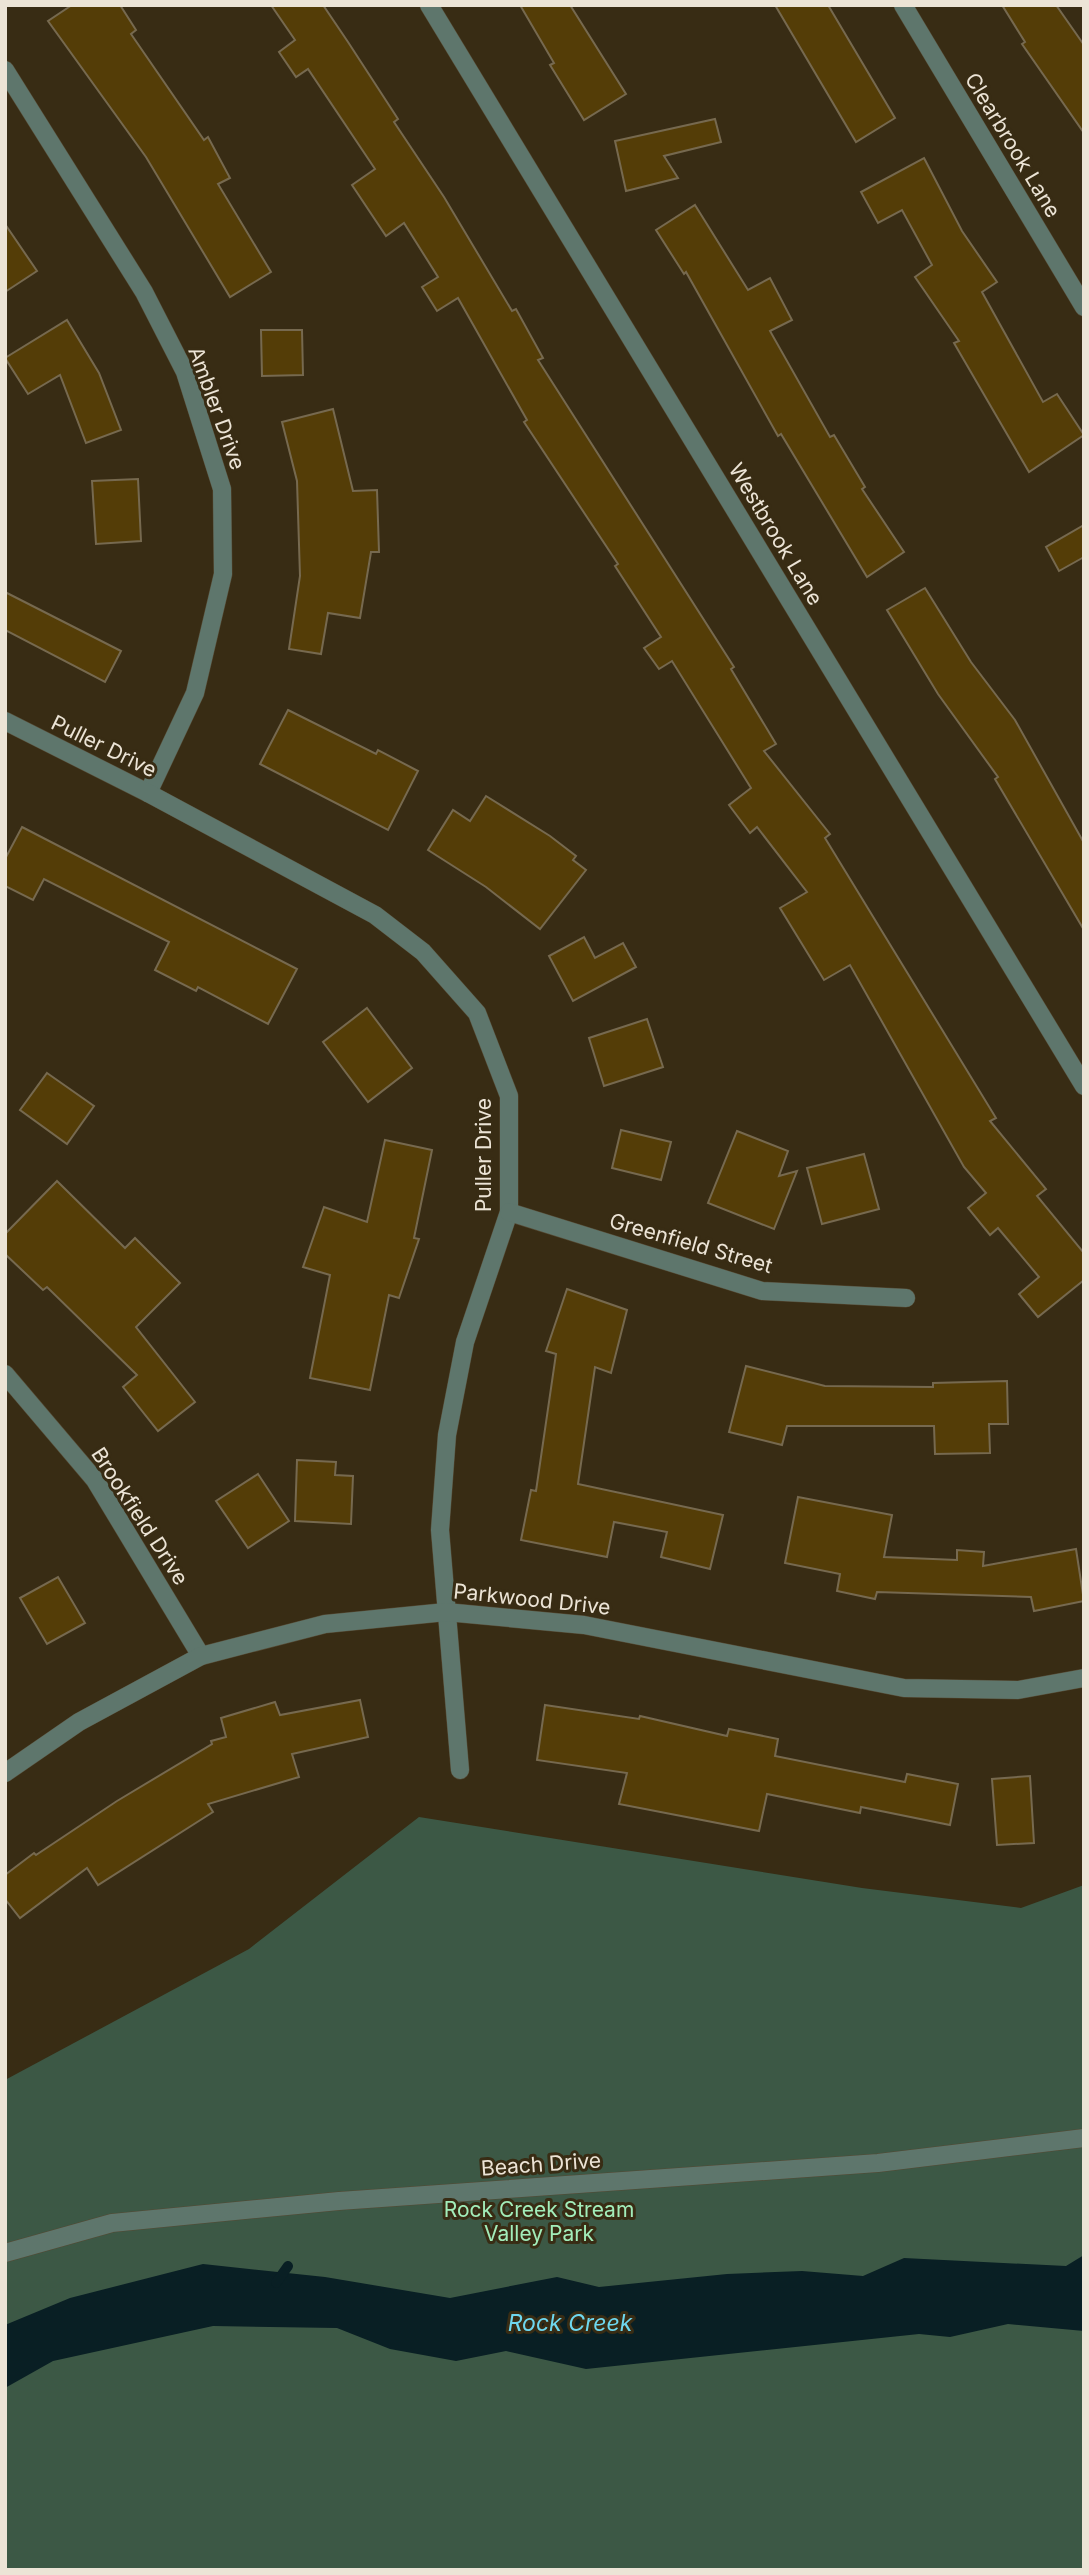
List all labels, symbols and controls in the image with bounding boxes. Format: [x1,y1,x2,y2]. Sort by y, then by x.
street label: Clearbrook Lane [960,68,1066,222]
street label: Ambler Drive [183,343,251,473]
street label: Westbrook Lane [724,458,828,610]
street label: Puller Drive [47,710,161,782]
street label: Puller Drive [471,1098,496,1212]
street label: Greenfield Street [607,1208,775,1278]
street label: Brookfield Drive [86,1442,194,1590]
street label: Parkwood Drive [452,1578,612,1620]
street label: Beach Drive [480,2147,602,2181]
park label: Rock Creek Stream Valley Park [444,2197,634,2246]
water label: Rock Creek [508,2309,633,2337]

